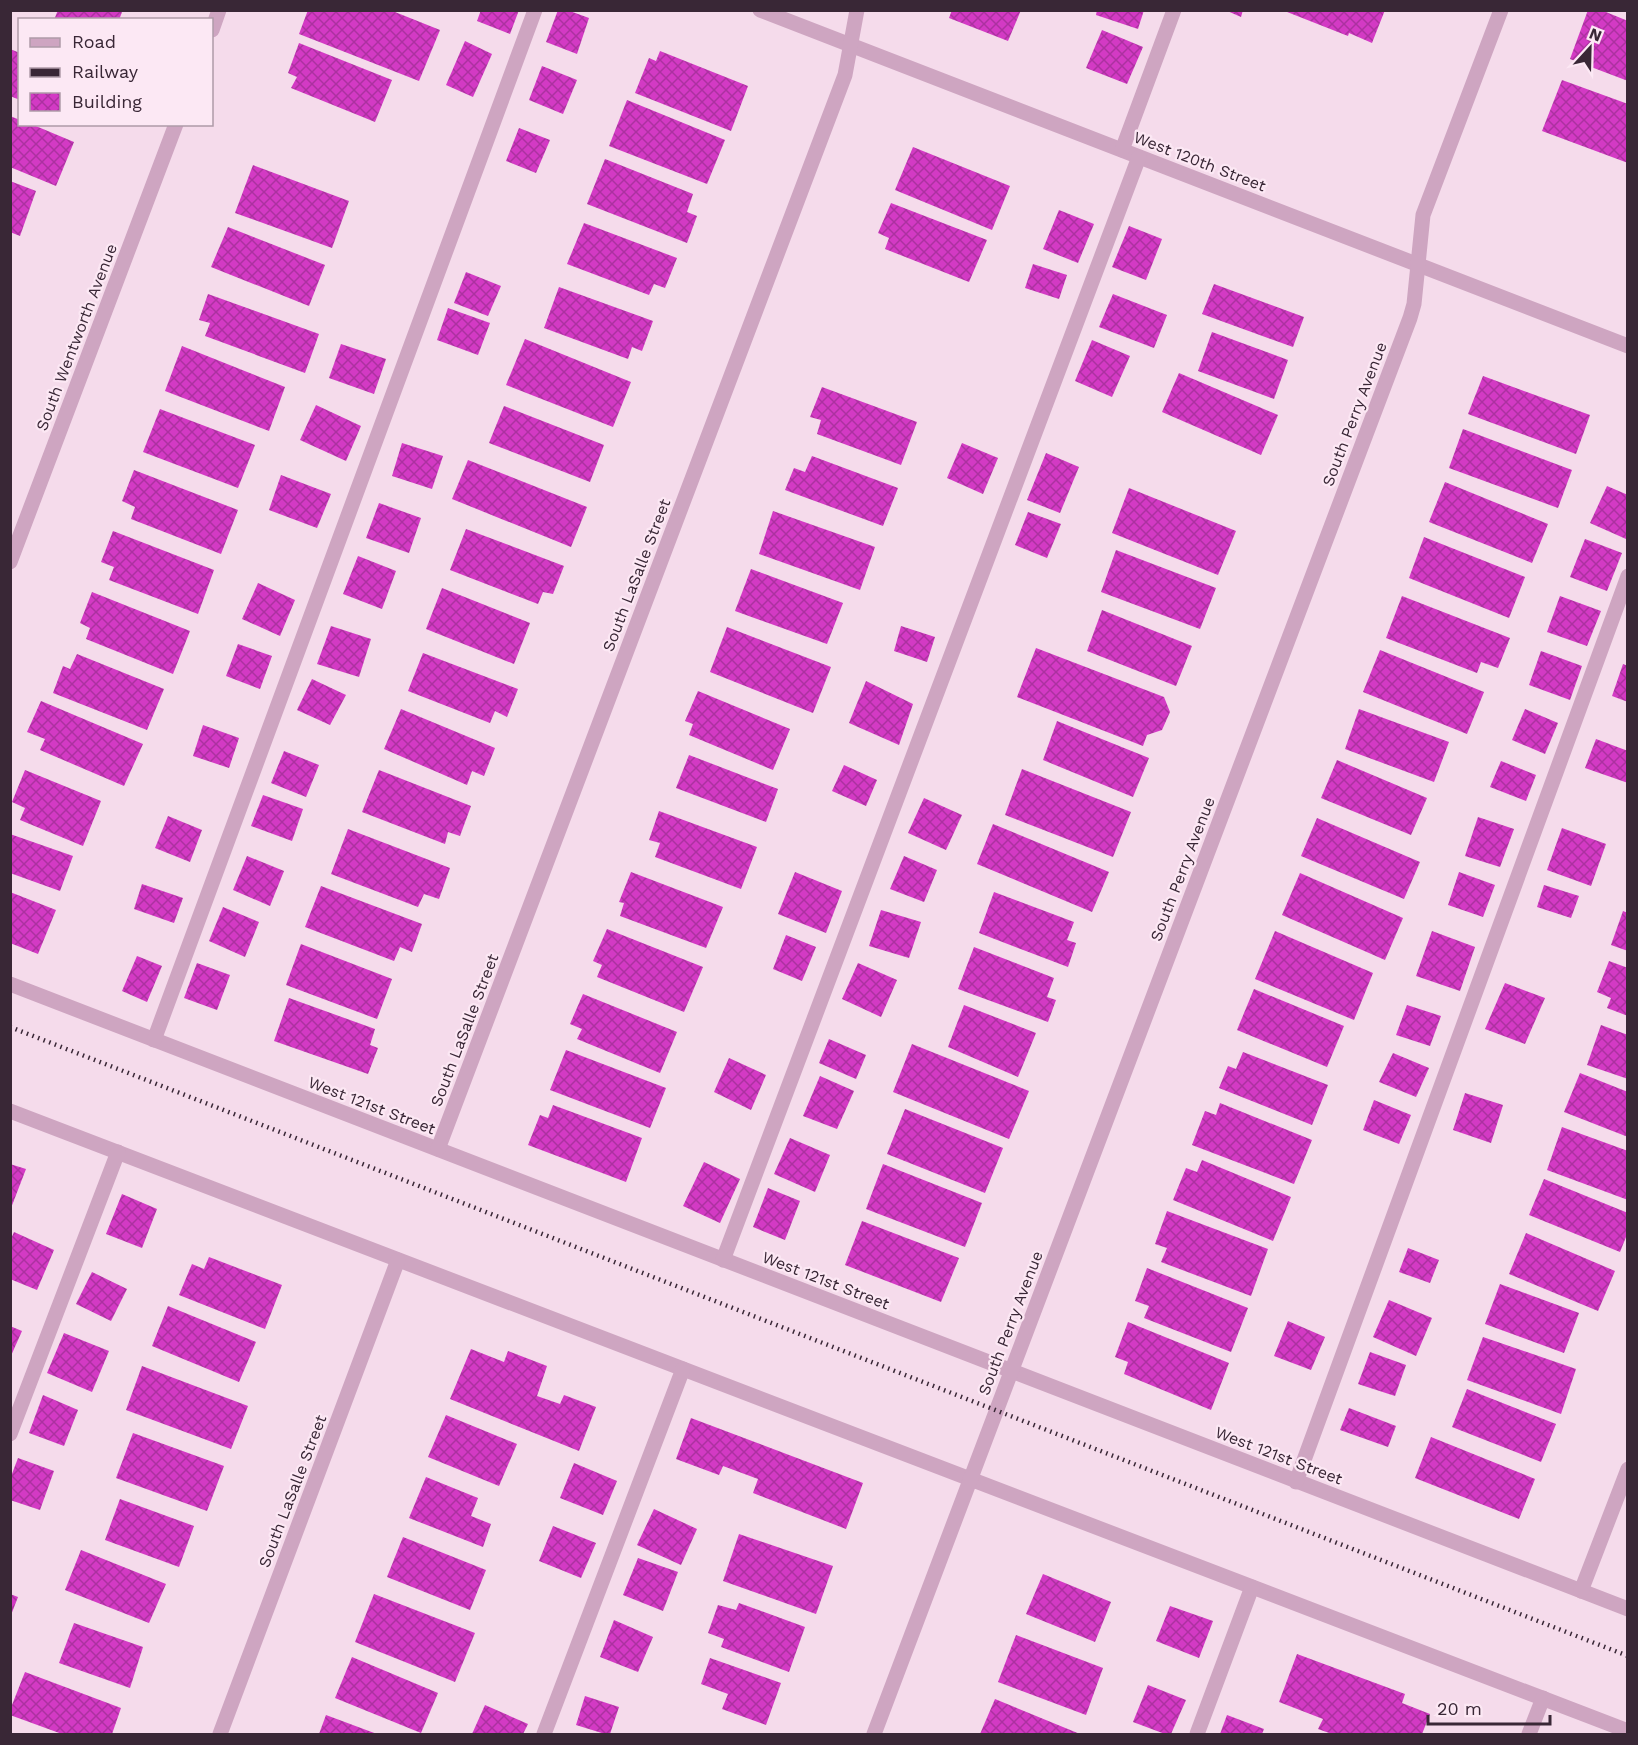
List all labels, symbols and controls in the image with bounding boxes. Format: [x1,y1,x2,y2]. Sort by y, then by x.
legend [18,18,213,126]
north arrow [1560,18,1620,78]
text: N [1586,24,1604,46]
text: Road [72,31,116,52]
text: Railway [72,61,139,82]
text: Building [72,91,142,112]
street label: West 120th Street [1131,127,1269,196]
street label: South Wentworth Avenue [32,241,121,433]
street label: South Perry Avenue [1318,339,1391,489]
street label: South LaSalle Street [599,496,675,654]
street label: South Perry Avenue [1146,794,1219,944]
street label: South LaSalle Street [427,951,503,1109]
street label: West 121st Street [305,1072,438,1139]
street label: West 121st Street [759,1247,892,1314]
street label: South Perry Avenue [974,1248,1047,1398]
street label: South LaSalle Street [255,1412,331,1570]
street label: West 121st Street [1212,1422,1345,1489]
scale bar [1428,1688,1550,1726]
text: 20 m [1437,1698,1482,1719]

